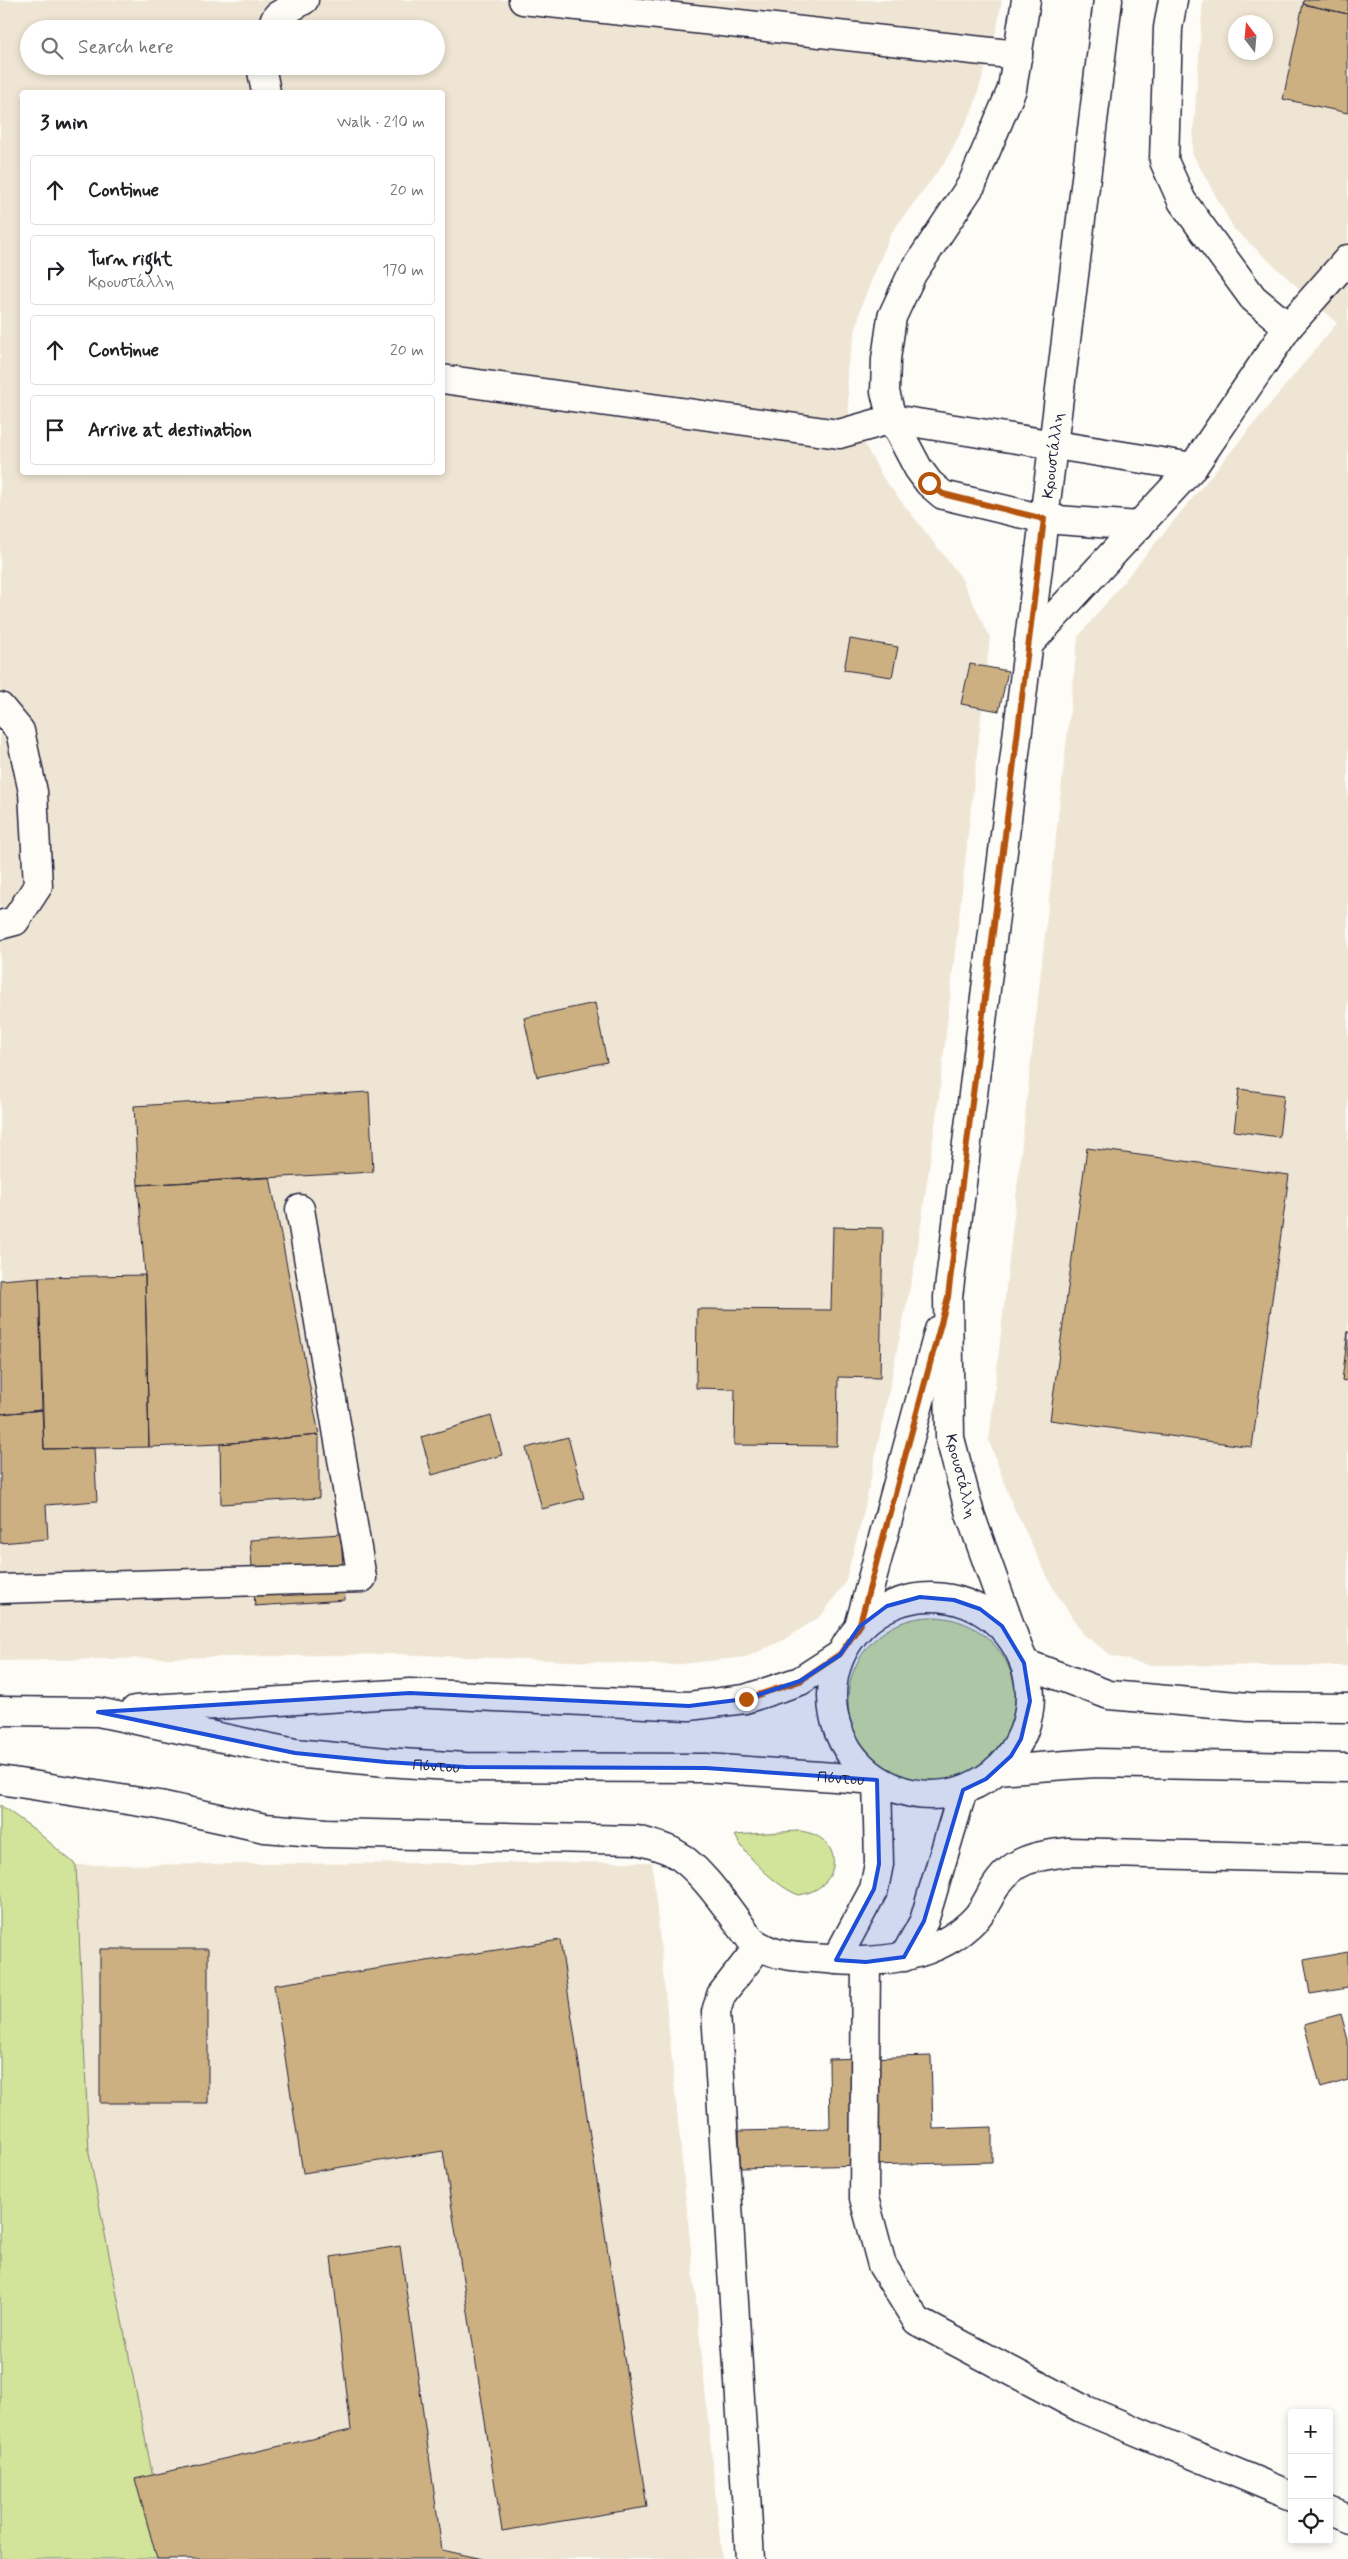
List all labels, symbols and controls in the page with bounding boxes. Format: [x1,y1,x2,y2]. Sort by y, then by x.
north arrow [1228,15,1273,60]
search box [20,20,445,75]
icon: search [38,34,66,62]
text: Search here [78,35,174,60]
text: 3 min [40,109,88,137]
text: Walk · 210 m [337,112,425,133]
icon: ahead [41,176,69,204]
text: Continue [88,178,159,203]
text: 20 m [390,180,424,201]
text: Turn right [88,247,172,272]
icon: right [41,256,69,284]
text: 170 m [382,260,424,281]
text: Κρουστάλλη [88,272,175,293]
icon: ahead [41,336,69,364]
text: Continue [88,338,159,363]
text: 20 m [390,340,424,361]
street label: Κρουστάλλη [1038,411,1069,500]
icon: arrive [41,416,69,444]
text: Arrive at destination [88,418,252,443]
route start [918,472,941,495]
street label: Κρουστάλλη [940,1432,981,1521]
route end [735,1688,758,1711]
street label: Πόντου [412,1755,460,1779]
street label: Πόντου [816,1767,865,1791]
map controls [1288,2409,1333,2544]
button: + [1288,2409,1333,2454]
button: − [1288,2454,1333,2499]
button: locate [1288,2499,1333,2544]

